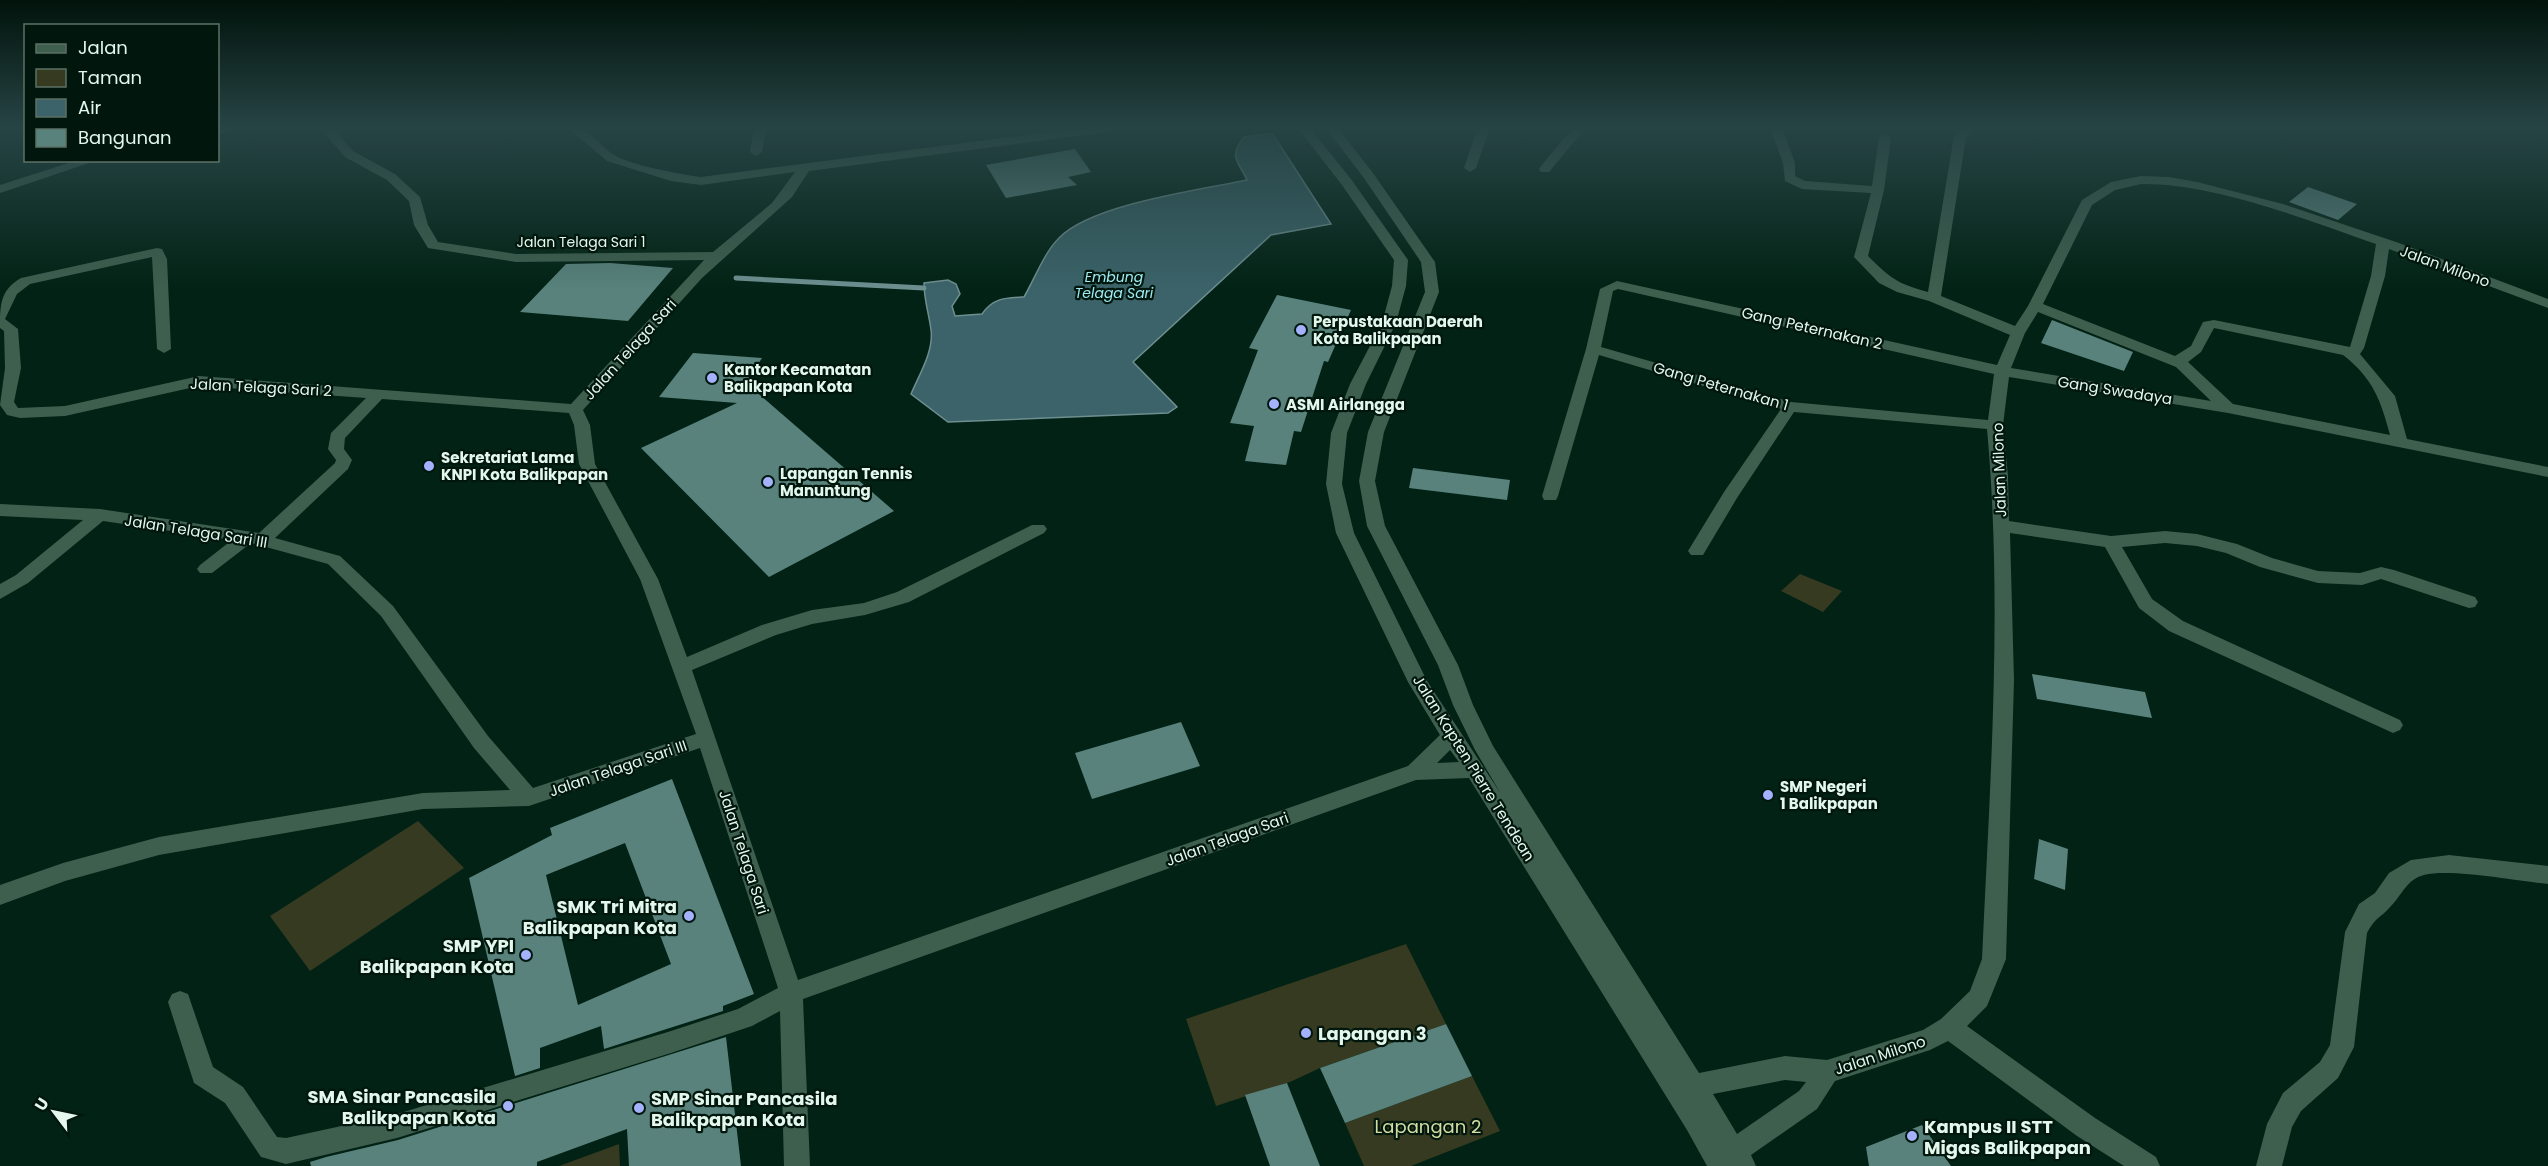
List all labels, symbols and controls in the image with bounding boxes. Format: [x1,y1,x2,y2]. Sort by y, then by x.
legend [24,24,219,162]
text: Jalan [78,35,128,60]
text: Taman [78,65,142,90]
text: Air [78,95,102,120]
text: Bangunan [78,125,172,150]
street label: Jalan Telaga Sari 1 [517,232,645,252]
street label: Jalan Milono [2397,240,2493,292]
water label: Embung Telaga Sari [1075,267,1154,303]
street label: Jalan Telaga Sari [579,294,681,404]
street label: Gang Peternakan 2 [1740,302,1884,354]
place label: Perpustakaan Daerah Kota Balikpapan [1313,311,1483,349]
marker: Perpustakaan Daerah Kota Balikpapan [1294,323,1308,337]
street label: Gang Peternakan 1 [1651,357,1791,415]
place label: Kantor Kecamatan Balikpapan Kota [724,359,871,397]
marker: Kantor Kecamatan Balikpapan Kota [705,371,719,385]
street label: Gang Swadaya [2056,371,2174,409]
street label: Jalan Telaga Sari 2 [190,373,332,401]
place label: ASMI Airlangga [1286,394,1405,415]
marker: ASMI Airlangga [1267,397,1281,411]
street label: Jalan Milono [1987,422,2011,518]
place label: Sekretariat Lama KNPI Kota Balikpapan [441,447,608,485]
marker: Sekretariat Lama KNPI Kota Balikpapan [422,459,436,473]
place label: Lapangan Tennis Manuntung [780,463,913,501]
marker: Lapangan Tennis Manuntung [761,475,775,489]
street label: Jalan Telaga Sari III [123,509,269,553]
street label: Jalan Kapten Pierre Tendean [1408,671,1540,865]
street label: Jalan Telaga Sari III [546,735,690,801]
place label: SMP Negeri 1 Balikpapan [1780,776,1878,814]
street label: Jalan Telaga Sari [714,787,774,917]
marker: SMP Negeri 1 Balikpapan [1761,788,1775,802]
street label: Jalan Telaga Sari [1163,807,1291,871]
place label: SMK Tri Mitra Balikpapan Kota [523,894,677,940]
marker: SMK Tri Mitra Balikpapan Kota [682,909,696,923]
place label: SMP YPI Balikpapan Kota [360,933,514,979]
marker: SMP YPI Balikpapan Kota [519,948,533,962]
place label: Lapangan 3 [1318,1021,1427,1046]
marker: Lapangan 3 [1299,1026,1313,1040]
street label: Jalan Milono [1832,1030,1928,1080]
north arrow [24,1082,84,1142]
place label: SMA Sinar Pancasila Balikpapan Kota [307,1084,496,1130]
place label: SMP Sinar Pancasila Balikpapan Kota [651,1086,837,1132]
text: U [29,1093,54,1115]
marker: SMA Sinar Pancasila Balikpapan Kota [501,1099,515,1113]
marker: SMP Sinar Pancasila Balikpapan Kota [632,1101,646,1115]
park label: Lapangan 2 [1375,1114,1481,1139]
place label: Kampus II STT Migas Balikpapan [1924,1114,2091,1160]
marker: Kampus II STT Migas Balikpapan [1905,1129,1919,1143]

